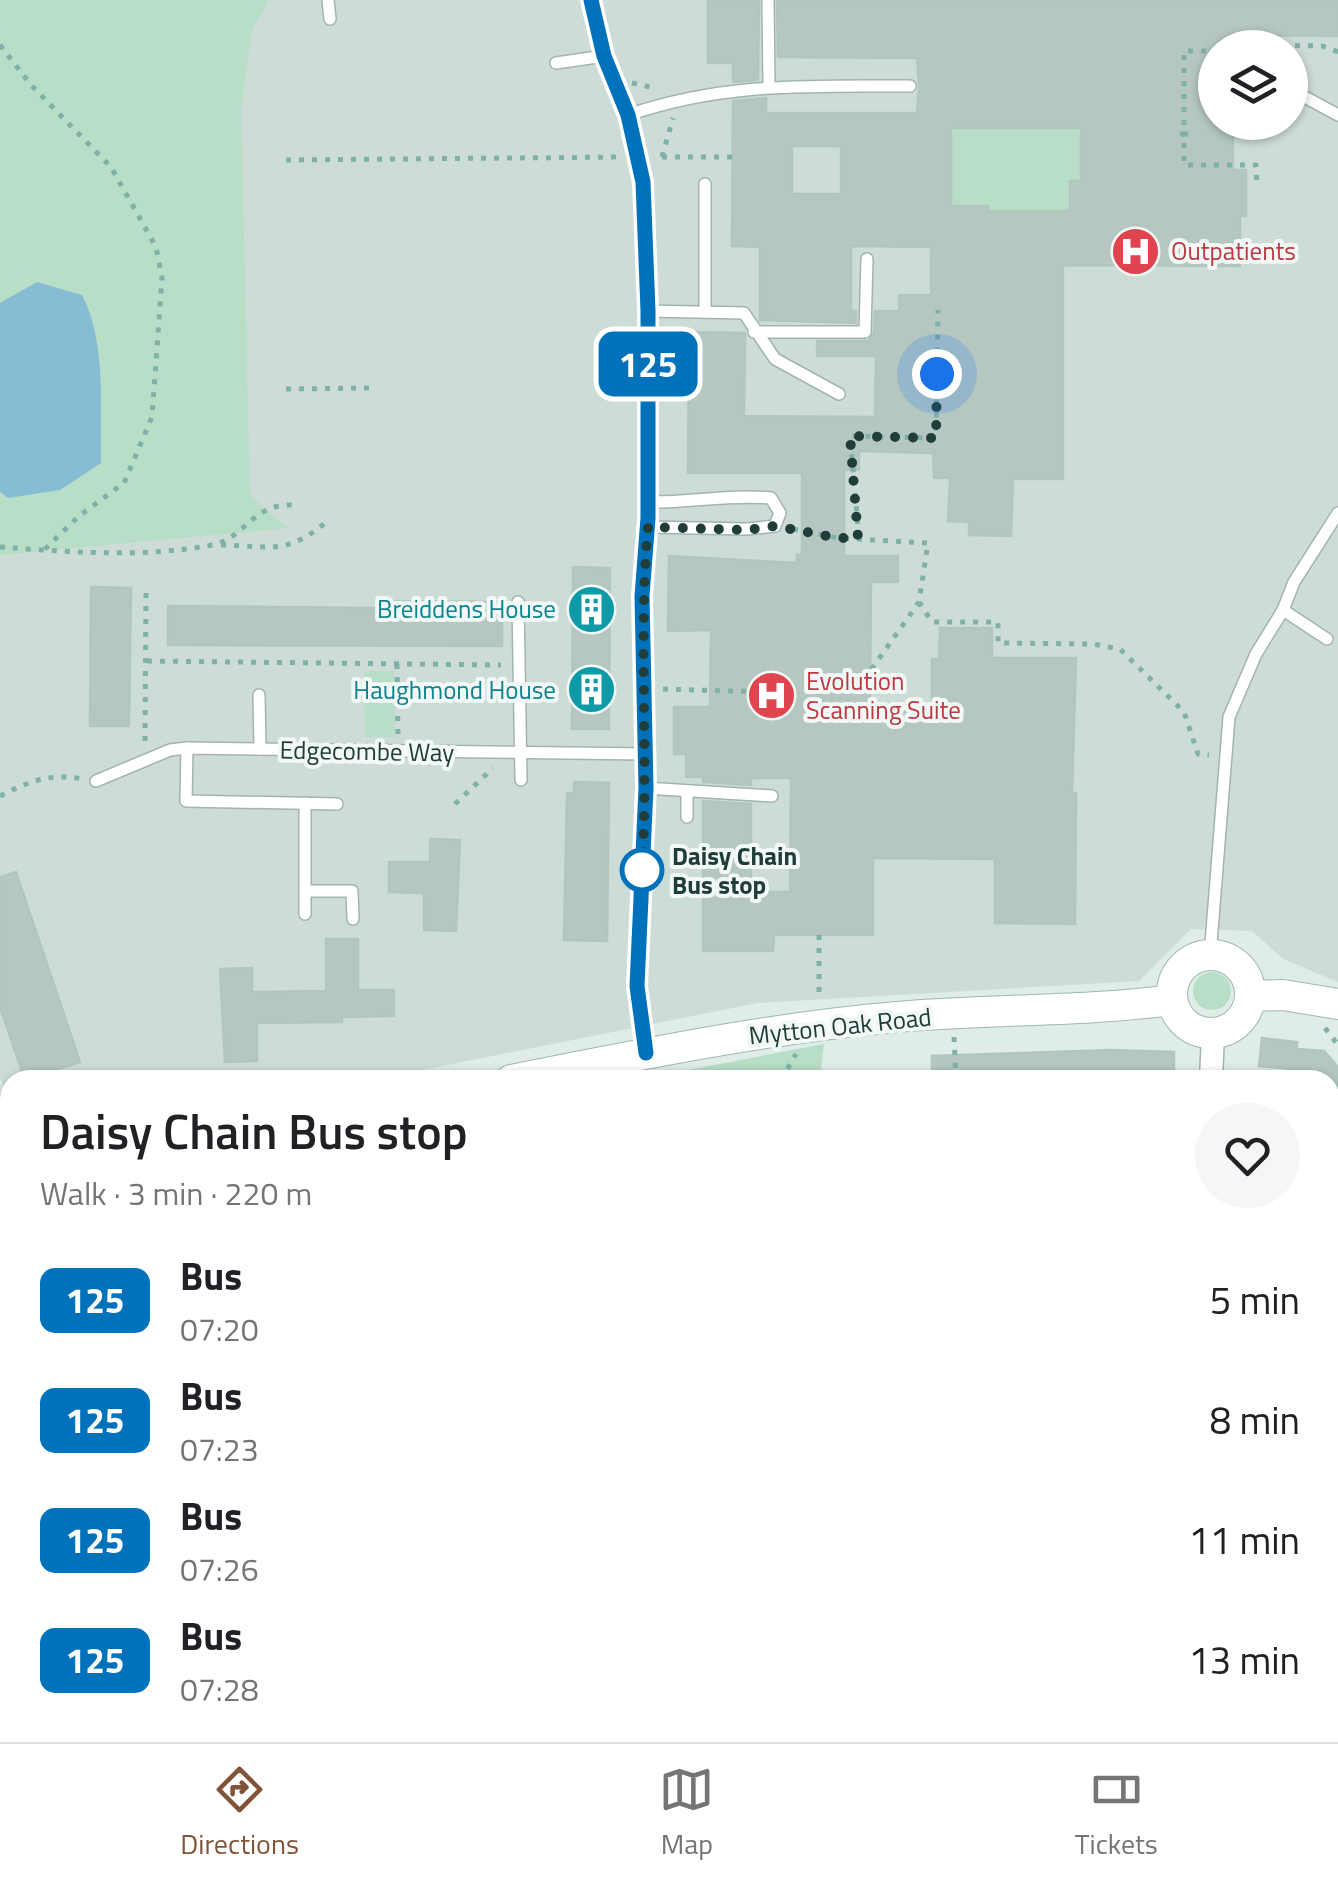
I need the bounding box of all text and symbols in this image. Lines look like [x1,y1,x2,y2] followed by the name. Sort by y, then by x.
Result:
[1198,30,1308,140] map controls
[1198,30,1308,140] button: layers
[1110,225,1162,277] hospital icon: Outpatients
[1171,232,1296,270] place label: Outpatients
[590,332,706,396] line badge: 125
[619,337,677,391] text: 125
[912,349,962,399] your location
[565,583,617,635] building icon: Breiddens House
[377,590,556,628] place label: Breiddens House
[806,662,961,729] place label: Evolution Scanning Suite
[565,664,617,716] building icon: Haughmond House
[745,669,797,721] hospital icon: Evolution Scanning Suite
[353,671,556,709] place label: Haughmond House
[279,730,455,772] street label: Edgecombe Way
[672,837,797,904] place label: Daisy Chain Bus stop
[621,849,663,891] marker: Daisy Chain Bus stop
[747,998,933,1054] street label: Mytton Oak Road
[40,1095,467,1168] text: Daisy Chain Bus stop
[1195,1103,1300,1208] button: heart
[40,1169,312,1217] text: Walk · 3 min · 220 m
[180,1247,242,1305] text: Bus
[1210,1271,1300,1329] text: 5 min
[66,1273,124,1327] text: 125
[180,1305,259,1353] text: 07:20
[180,1367,242,1425] text: Bus
[1210,1391,1300,1449] text: 8 min
[66,1393,124,1447] text: 125
[180,1425,259,1473] text: 07:23
[180,1487,242,1545] text: Bus
[1189,1511,1300,1569] text: 11 min
[66,1513,124,1567] text: 125
[180,1545,259,1593] text: 07:26
[180,1607,242,1665] text: Bus
[1189,1631,1300,1689] text: 13 min
[66,1633,124,1687] text: 125
[180,1665,259,1713] text: 07:28
[180,1762,299,1865] tab: Directions
[659,1762,714,1865] tab: Map
[1075,1762,1158,1865] tab: Tickets

